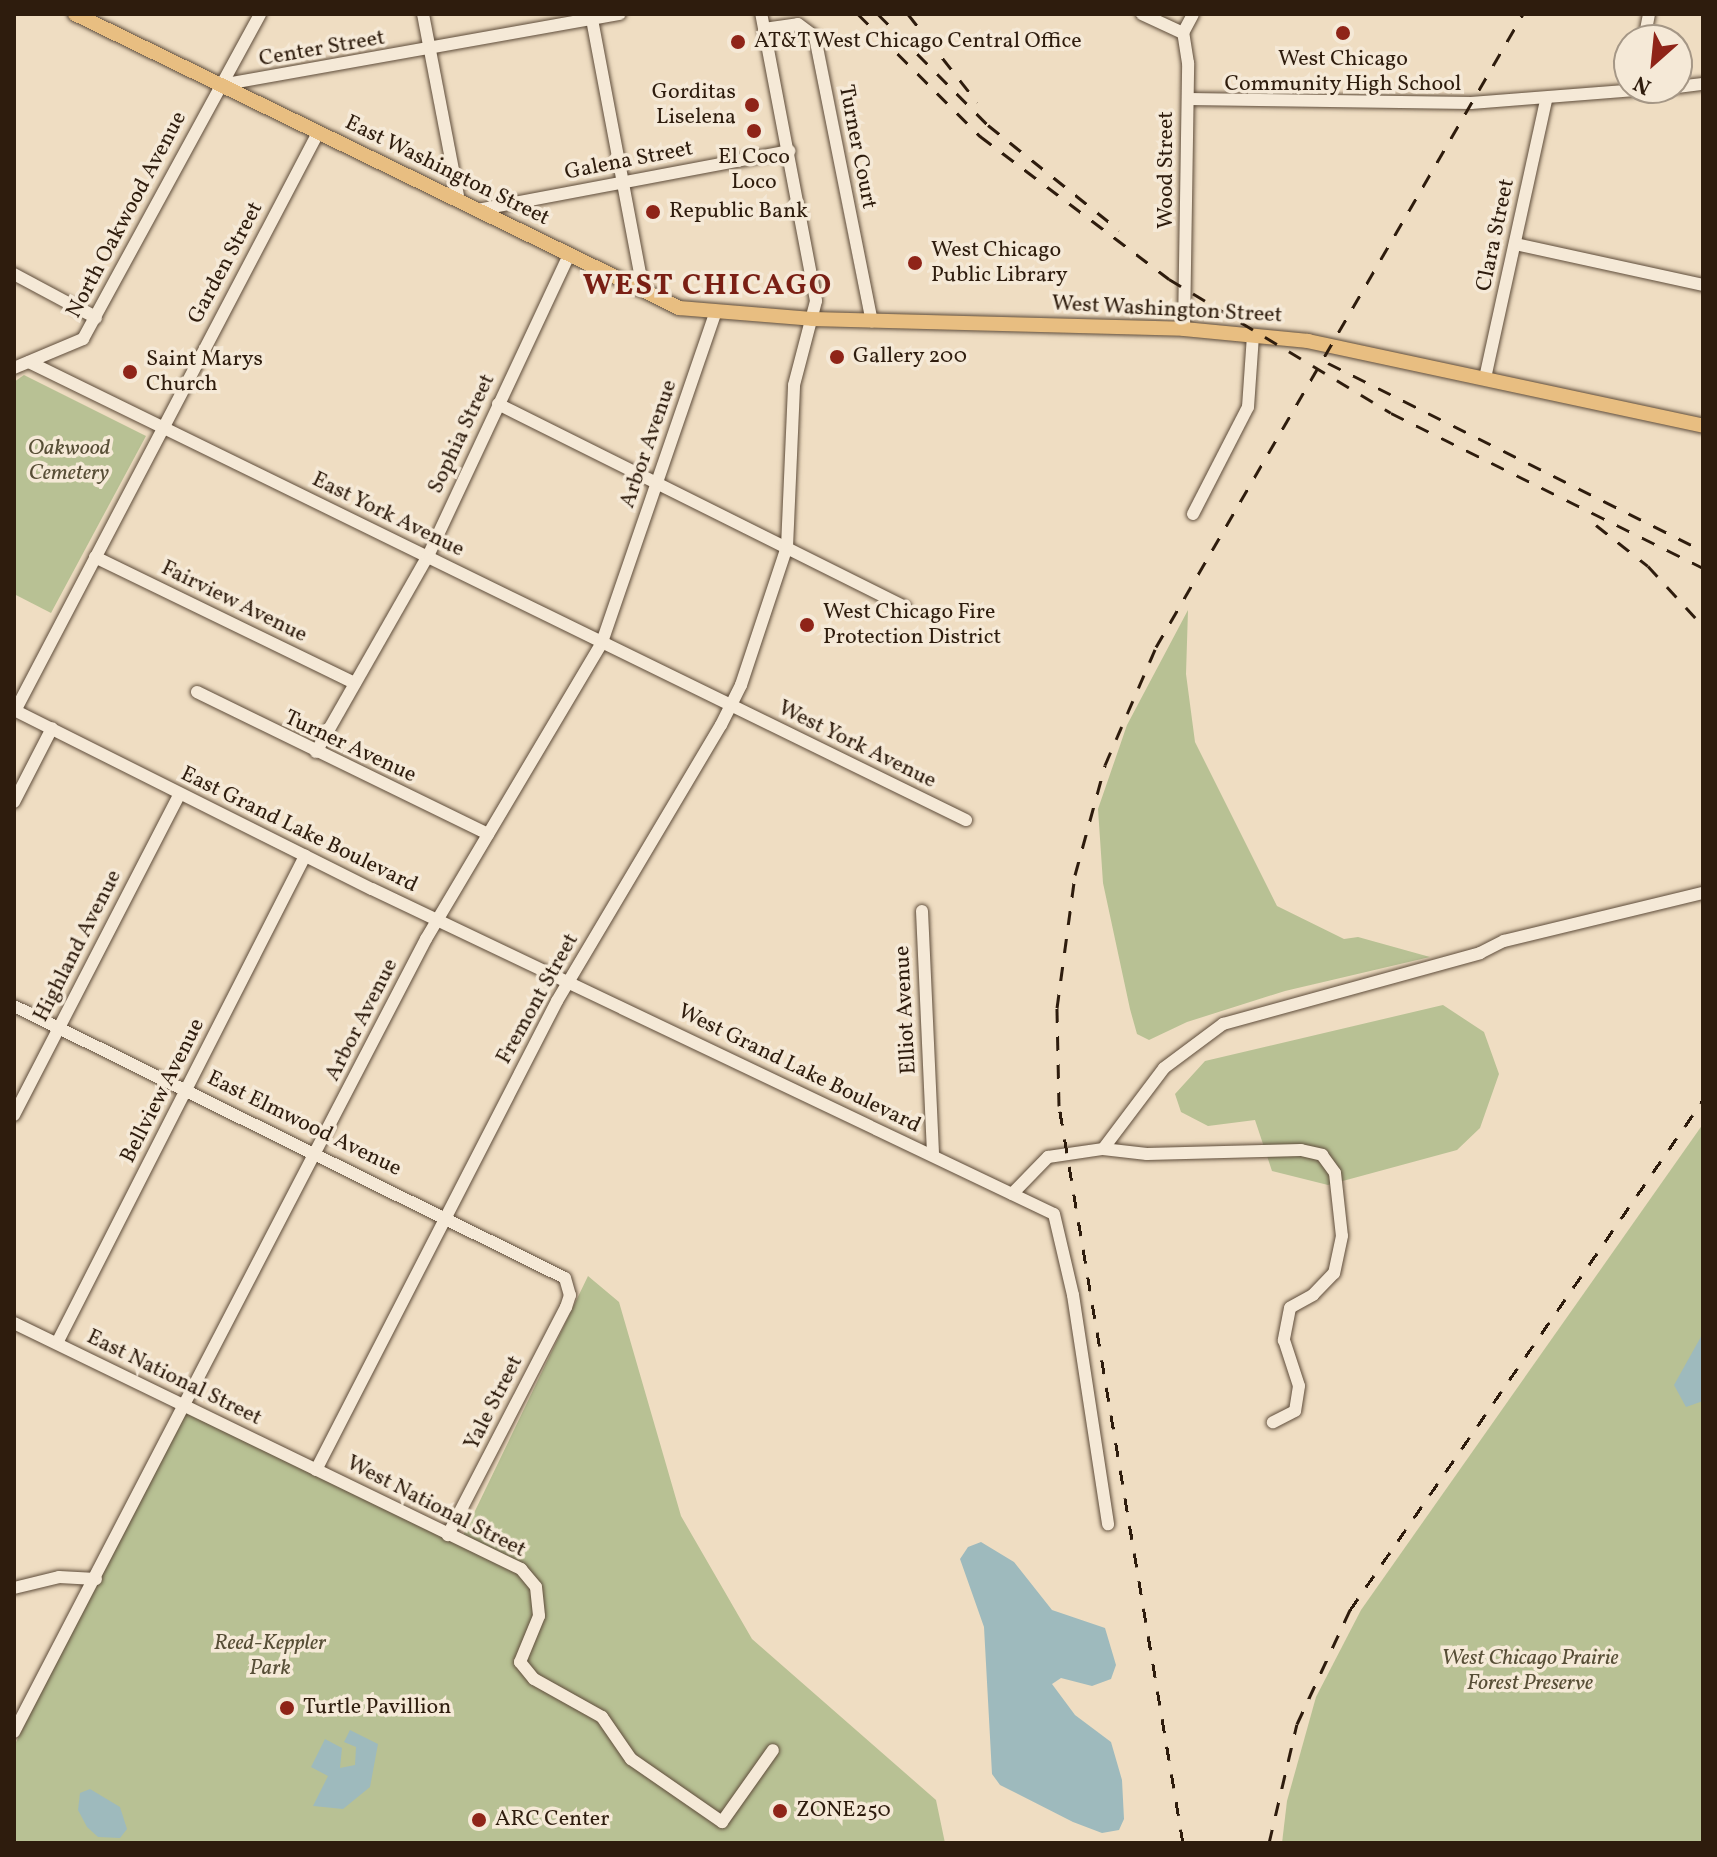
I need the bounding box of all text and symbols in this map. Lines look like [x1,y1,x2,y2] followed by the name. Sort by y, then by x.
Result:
[1334,24,1352,42] marker: West Chicago Community High School
[1613,24,1693,104] north arrow
[257,25,387,73] street label: Center Street
[754,29,1083,55] place label: AT&T West Chicago Central Office
[729,33,747,51] marker: AT&T West Chicago Central Office
[1224,46,1462,98] place label: West Chicago Community High School
[1629,67,1657,101] text: N
[652,79,736,130] place label: Gorditas Liselena
[832,83,882,211] street label: Turner Court
[743,96,761,114] marker: Gorditas Liselena
[61,107,193,323] street label: North Oakwood Avenue
[340,110,554,232] street label: East Washington Street
[1154,111,1180,229] street label: Wood Street
[745,122,763,140] marker: El Coco Loco
[563,136,695,186] street label: Galena Street
[718,144,790,196] place label: El Coco Loco
[1471,176,1521,294] street label: Clara Street
[183,198,269,328] street label: Garden Street
[669,199,808,225] place label: Republic Bank
[644,203,662,221] marker: Republic Bank
[931,237,1068,288] place label: West Chicago Public Library
[906,254,924,272] marker: West Chicago Public Library
[582,268,834,304] district label: WEST CHICAGO
[1051,291,1283,329] street label: West Washington Street
[853,344,968,370] place label: Gallery 200
[146,346,263,398] place label: Saint Marys Church
[828,348,846,366] marker: Gallery 200
[121,363,139,381] marker: Saint Marys Church
[423,370,501,498] street label: Sophia Street
[615,376,683,512] street label: Arbor Avenue
[28,435,110,486] park label: Oakwood Cemetery
[307,467,469,563] street label: East York Avenue
[156,555,312,649] street label: Fairview Avenue
[823,599,1001,650] place label: West Chicago Fire Protection District
[798,616,816,634] marker: West Chicago Fire Protection District
[773,695,941,795] street label: West York Avenue
[280,705,420,789] street label: Turner Avenue
[176,761,422,899] street label: East Grand Lake Boulevard
[28,866,128,1026] street label: Highland Avenue
[491,929,585,1069] street label: Fremont Street
[889,945,923,1075] street label: Elliot Avenue
[320,954,404,1086] street label: Arbor Avenue
[673,999,925,1139] street label: West Grand Lake Boulevard
[115,1014,211,1168] street label: Bellview Avenue
[202,1065,406,1183] street label: East Elmwood Avenue
[82,1324,266,1432] street label: East National Street
[459,1351,529,1455] street label: Yale Street
[342,1450,530,1564] street label: West National Street
[214,1630,326,1682] park label: Reed-Keppler Park
[1442,1645,1618,1696] park label: West Chicago Prairie Forest Preserve
[303,1695,451,1721] place label: Turtle Pavillion
[278,1699,296,1717] marker: Turtle Pavillion
[796,1798,891,1824] place label: ZONE250
[771,1802,789,1820] marker: ZONE250
[495,1807,609,1833] place label: ARC Center
[470,1811,488,1829] marker: ARC Center

